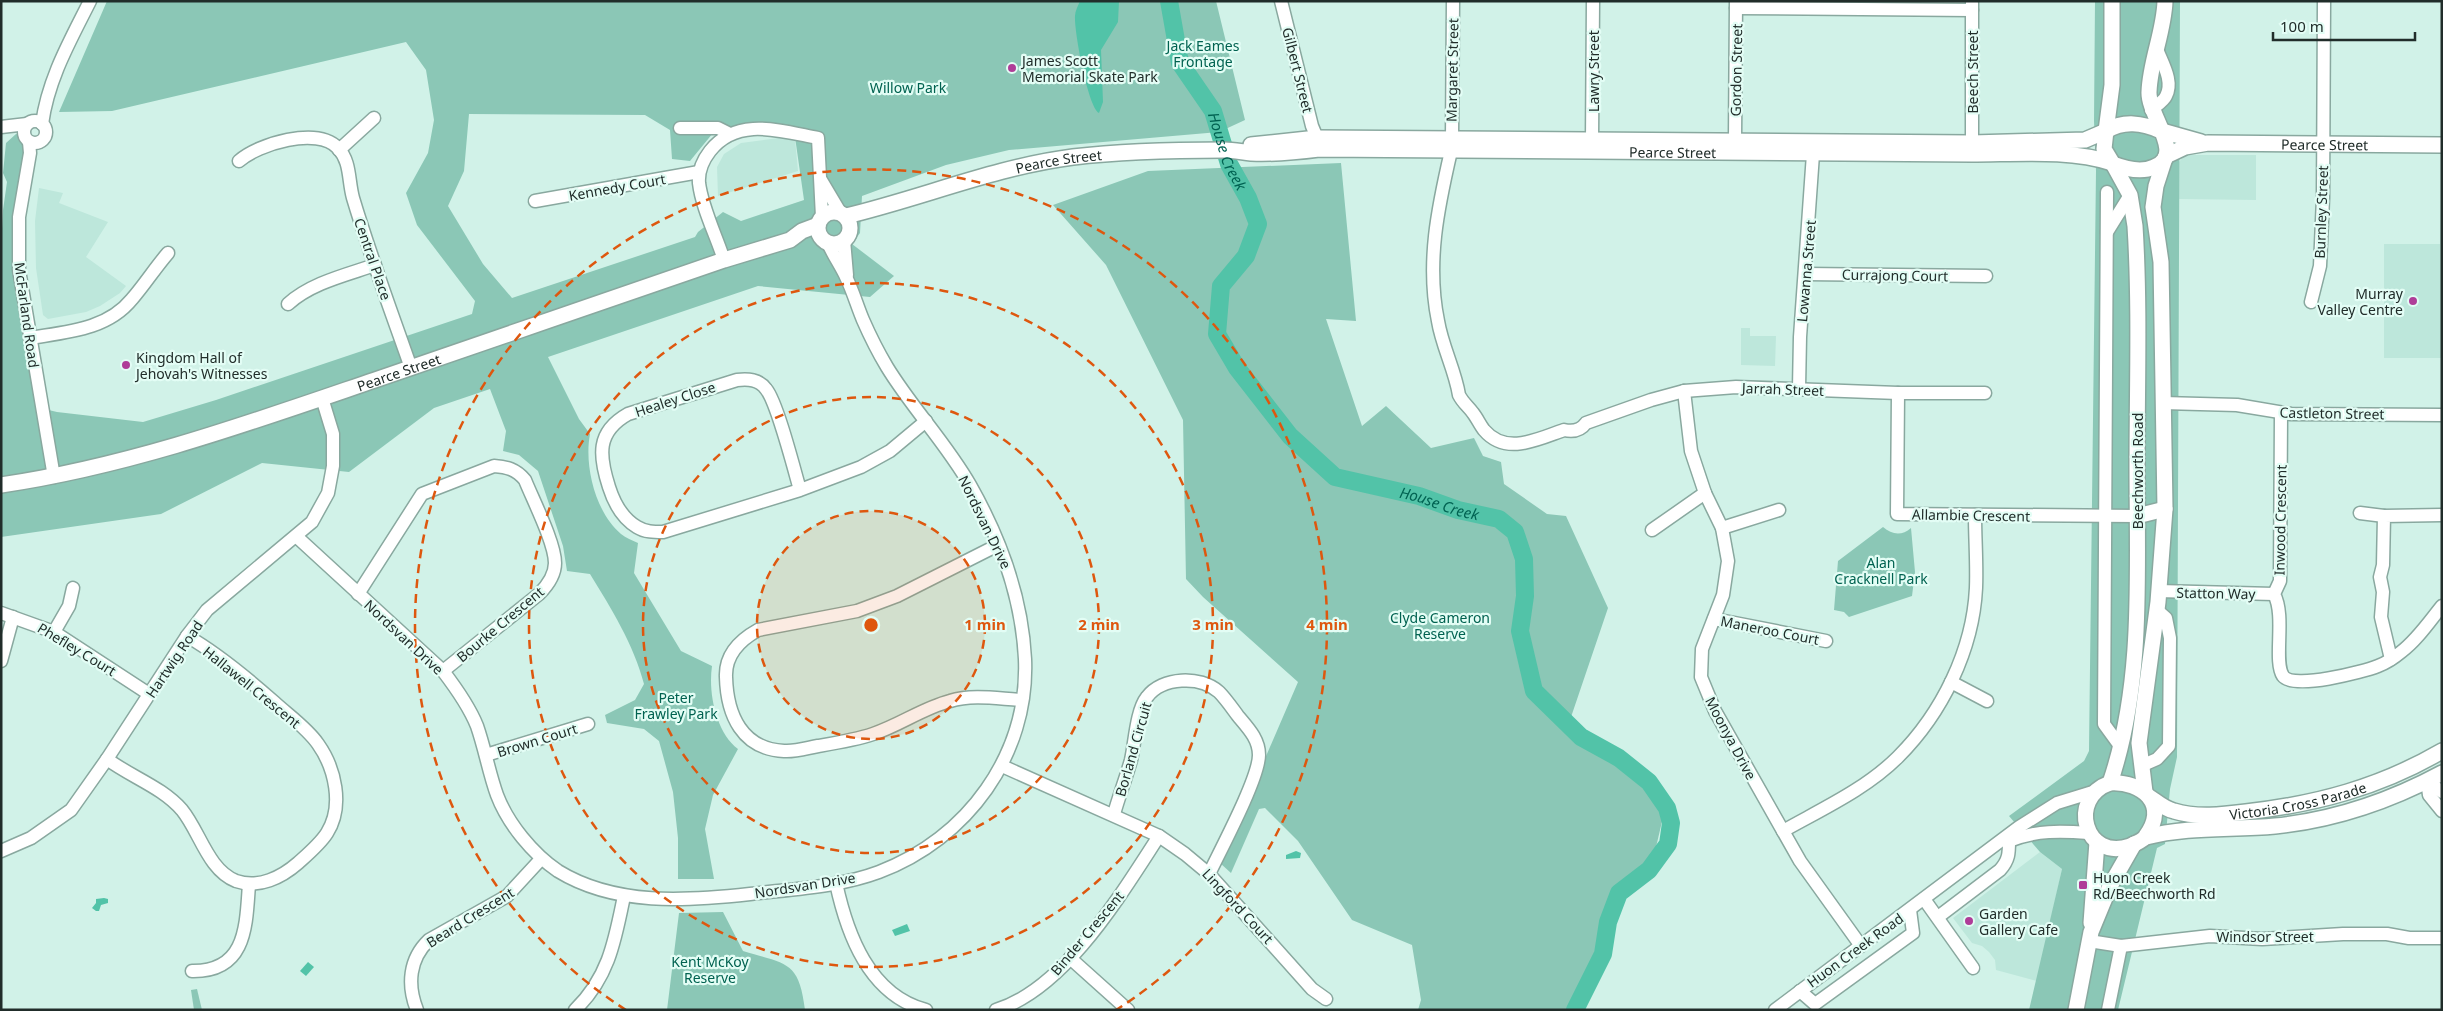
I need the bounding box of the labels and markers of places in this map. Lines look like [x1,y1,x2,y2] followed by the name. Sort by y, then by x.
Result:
[1020,51,1158,86] place label: James Scott Memorial Skate Park
[1006,62,1018,74] marker: James Scott Memorial Skate Park
[2318,284,2404,319] place label: Murray Valley Centre
[2407,295,2419,307] marker: Murray Valley Centre
[134,348,268,383] place label: Kingdom Hall of Jehovah's Witnesses
[120,359,132,371] marker: Kingdom Hall of Jehovah's Witnesses
[862,616,880,634] centre of rings
[2093,868,2216,903] place label: Huon Creek Rd/Beechworth Rd
[2077,879,2089,891] marker: Huon Creek Rd/Beechworth Rd
[1979,904,2058,939] place label: Garden Gallery Cafe
[1963,915,1975,927] marker: Garden Gallery Cafe

